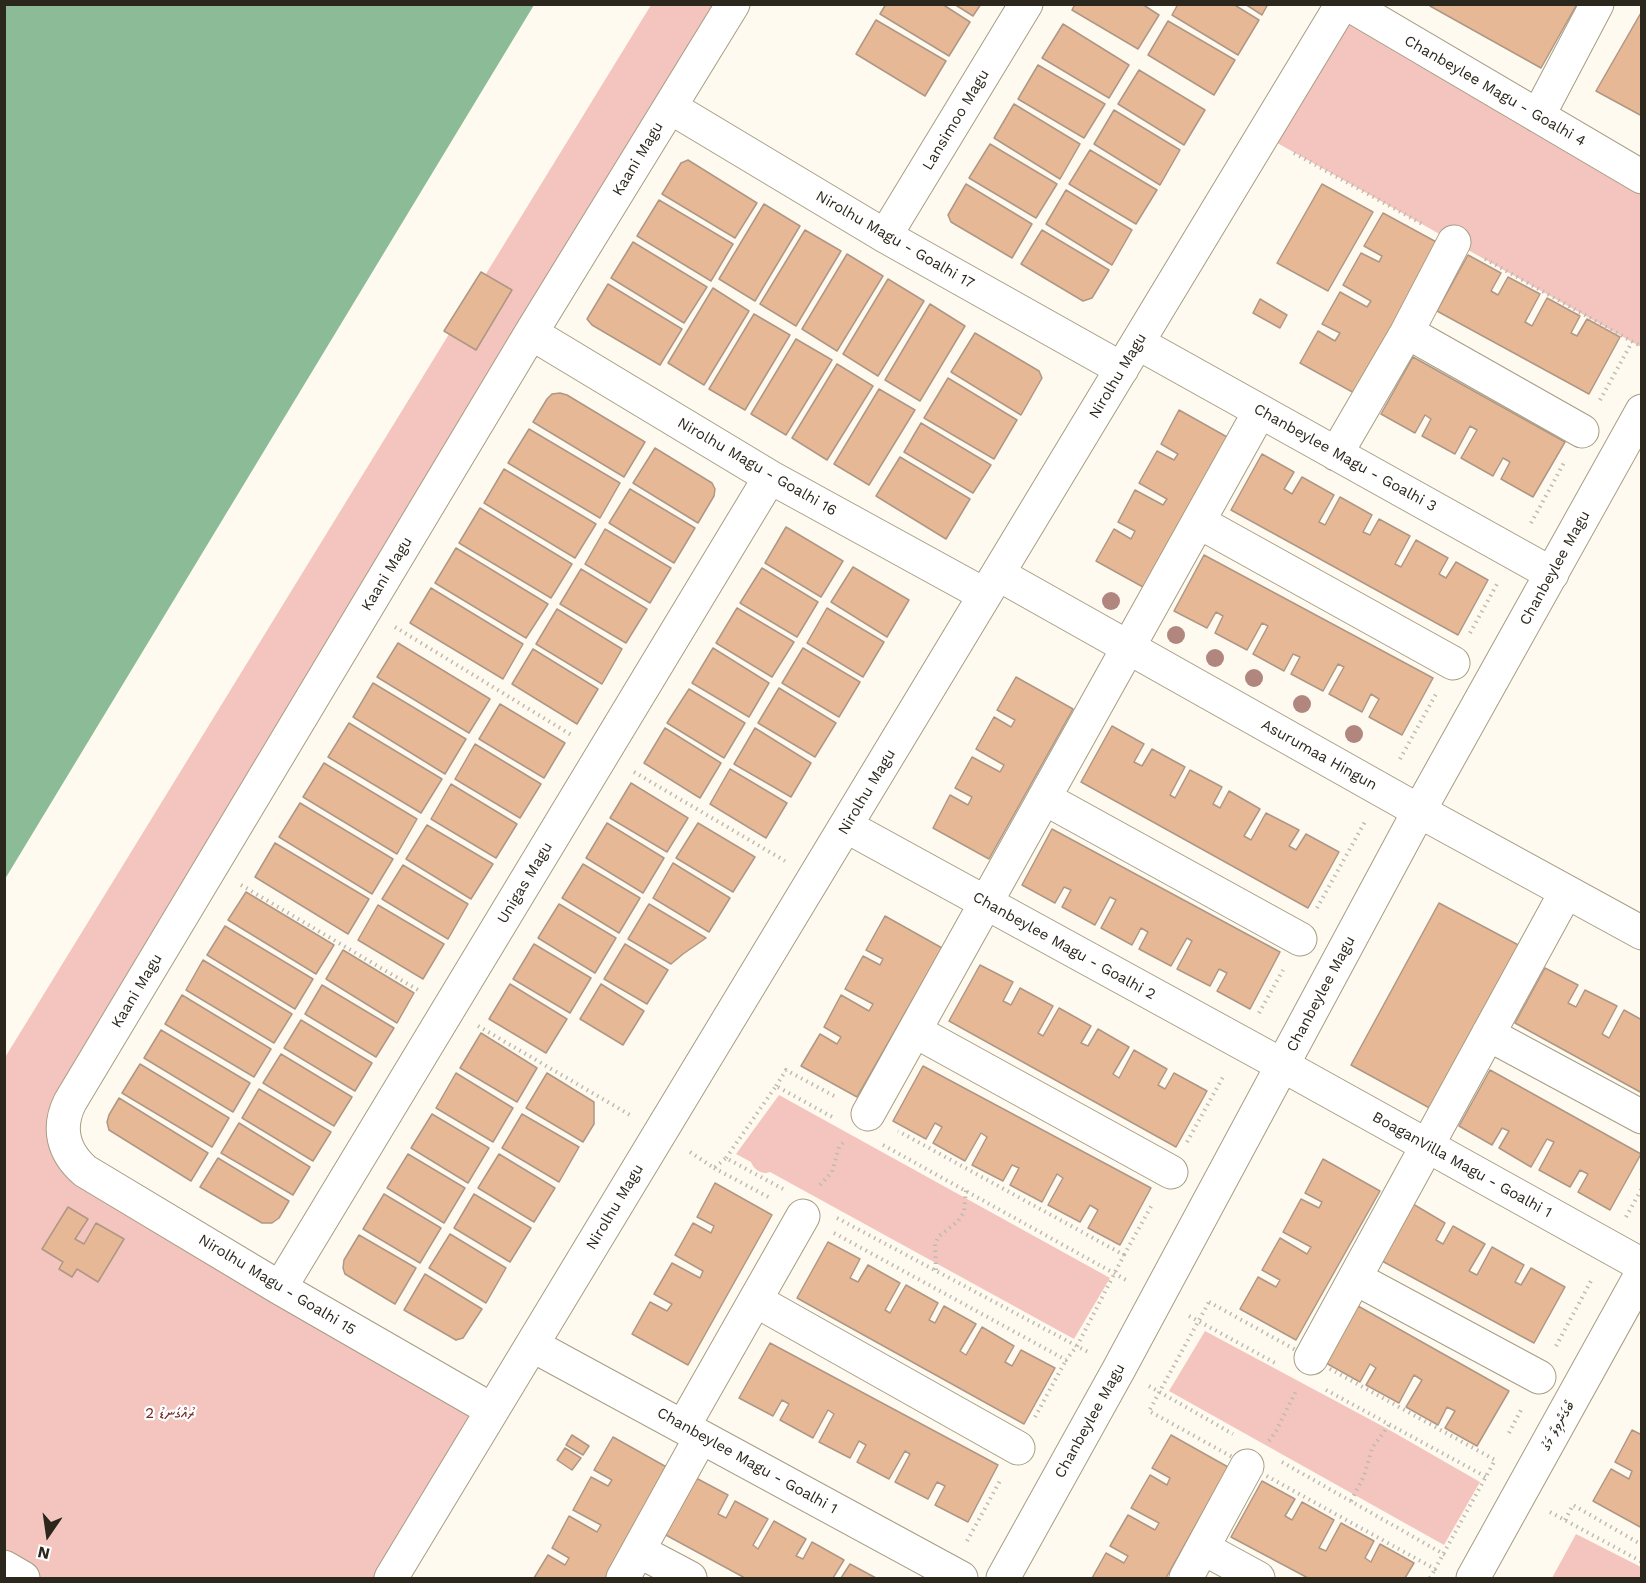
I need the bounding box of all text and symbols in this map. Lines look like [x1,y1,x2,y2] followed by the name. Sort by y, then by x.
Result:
[1401,32,1589,150] street label: Chanbeylee Magu - Goalhi 4
[919,66,993,174] street label: Lansimoo Magu
[609,119,667,199] street label: Kaani Magu
[813,187,977,293] street label: Nirolhu Magu - Goalhi 17
[1085,330,1151,422] street label: Nirolhu Magu
[1250,400,1440,516] street label: Chanbeylee Magu - Goalhi 3
[674,414,840,520] street label: Nirolhu Magu - Goalhi 16
[1516,508,1594,628] street label: Chanbeylee Magu
[358,534,416,614] street label: Kaani Magu
[1258,716,1380,794] street label: Asurumaa Hingun
[834,746,900,838] street label: Nirolhu Magu
[494,839,556,927] street label: Unigas Magu
[969,888,1159,1004] street label: Chanbeylee Magu - Goalhi 2
[1283,933,1359,1055] street label: Chanbeylee Magu
[108,951,166,1031] street label: Kaani Magu
[1369,1108,1555,1222] street label: BoaganVilla Magu - Goalhi 1
[582,1161,648,1253] street label: Nirolhu Magu
[195,1231,359,1339] street label: Nirolhu Magu - Goalhi 15
[1051,1361,1129,1481] street label: Chanbeylee Magu
[1537,1398,1579,1454] street label: ބޯގަންވިލާ މަގު
[654,1404,840,1518] street label: Chanbeylee Magu - Goalhi 1
[145,1405,195,1423] park label: ރުއްގަނޑު 2
[18,1505,78,1565] north arrow
[36,1542,52,1564] text: N

